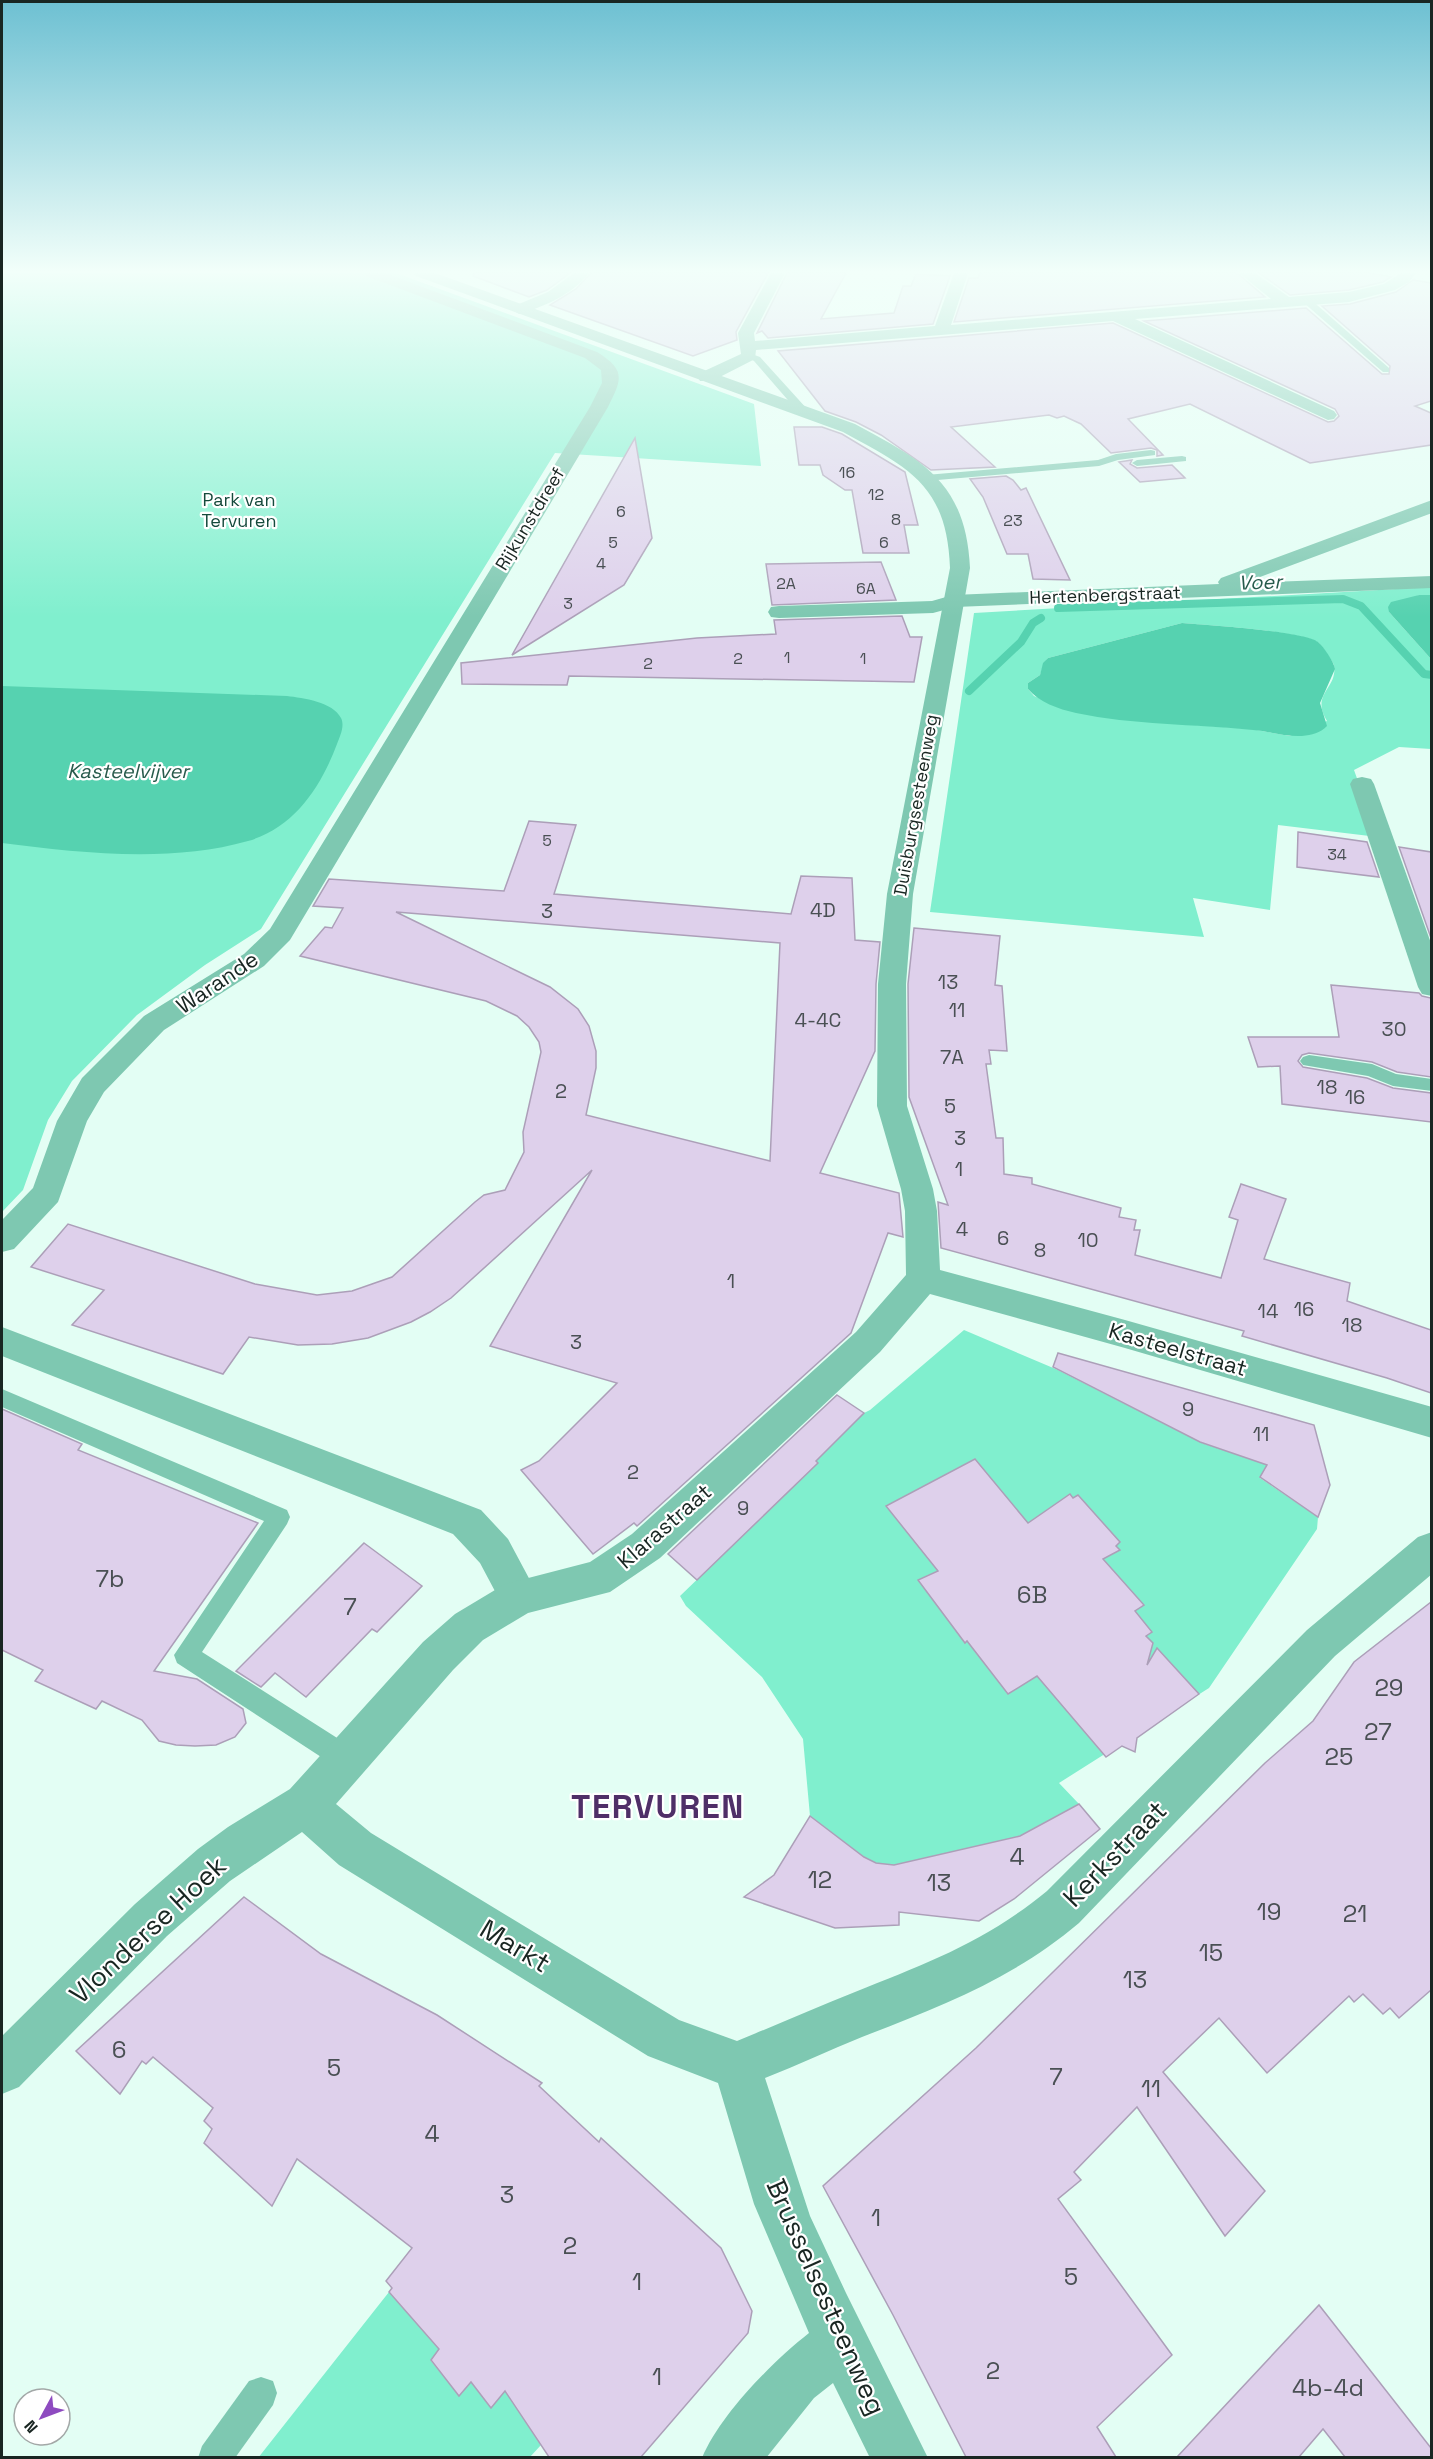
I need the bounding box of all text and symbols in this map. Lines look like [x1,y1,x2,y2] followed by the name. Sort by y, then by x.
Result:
[839,462,855,483] house number: 16
[490,463,569,574] street label: Rijkunstdreef
[868,484,884,505] house number: 12
[201,488,277,532] park label: Park van Tervuren
[616,501,626,522] house number: 6
[891,509,901,530] house number: 8
[1003,510,1023,531] house number: 23
[608,532,618,553] house number: 5
[879,532,889,553] house number: 6
[596,553,606,574] house number: 4
[1238,568,1285,596] water label: Voer
[776,573,796,594] house number: 2A
[856,578,876,599] house number: 6A
[1029,580,1181,609] street label: Hertenbergstraat
[563,593,573,614] house number: 3
[784,647,790,668] house number: 1
[733,648,743,669] house number: 2
[860,648,866,669] house number: 1
[643,653,653,674] house number: 2
[888,713,943,897] street label: Duisburgsesteenweg
[67,758,191,784] water label: Kasteelvijver
[542,830,552,851] house number: 5
[1327,844,1347,865] house number: 34
[810,897,836,923] house number: 4D
[541,898,553,924] house number: 3
[171,944,263,1020] street label: Warande
[938,969,958,995] house number: 13
[949,997,965,1023] house number: 11
[795,1007,841,1033] house number: 4-4C
[1382,1016,1406,1042] house number: 30
[940,1044,964,1070] house number: 7A
[1317,1074,1337,1100] house number: 18
[555,1078,567,1104] house number: 2
[1345,1084,1365,1110] house number: 16
[944,1093,956,1119] house number: 5
[954,1125,966,1151] house number: 3
[955,1156,963,1182] house number: 1
[956,1216,968,1242] house number: 4
[997,1225,1009,1251] house number: 6
[1077,1227,1099,1253] house number: 10
[1034,1237,1046,1263] house number: 8
[727,1268,735,1294] house number: 1
[1294,1296,1314,1322] house number: 16
[1258,1298,1278,1324] house number: 14
[1342,1312,1362,1338] house number: 18
[1106,1316,1250,1382] street label: Kasteelstraat
[570,1329,582,1355] house number: 3
[1182,1396,1194,1422] house number: 9
[1253,1421,1269,1447] house number: 11
[627,1459,639,1485] house number: 2
[611,1477,717,1575] street label: Klarastraat
[737,1495,749,1521] house number: 9
[96,1563,125,1594] house number: 7b
[1017,1579,1047,1610] house number: 6B
[343,1591,357,1622] house number: 7
[1374,1672,1404,1703] house number: 29
[1364,1716,1392,1747] house number: 27
[1325,1741,1353,1772] house number: 25
[571,1786,745,1828] district label: TERVUREN
[1055,1793,1174,1914] street label: Kerkstraat
[1010,1841,1025,1872] house number: 4
[62,1848,233,2011] street label: Vlonderse Hoek
[808,1864,832,1895] house number: 12
[927,1867,951,1898] house number: 13
[1257,1896,1281,1927] house number: 19
[1343,1898,1367,1929] house number: 21
[474,1911,557,1980] street label: Markt
[1199,1937,1223,1968] house number: 15
[1123,1964,1147,1995] house number: 13
[112,2034,126,2065] house number: 6
[327,2052,341,2083] house number: 5
[1049,2061,1063,2092] house number: 7
[1141,2073,1161,2104] house number: 11
[425,2118,440,2149] house number: 4
[759,2173,894,2420] street label: Brusselsesteenweg
[500,2179,514,2210] house number: 3
[871,2202,881,2233] house number: 1
[563,2230,577,2261] house number: 2
[1064,2261,1078,2292] house number: 5
[632,2266,642,2297] house number: 1
[986,2355,1000,2386] house number: 2
[652,2361,662,2392] house number: 1
[1292,2372,1364,2403] house number: 4b-4d
[12,2387,72,2447] north arrow
[20,2416,43,2437] text: N

